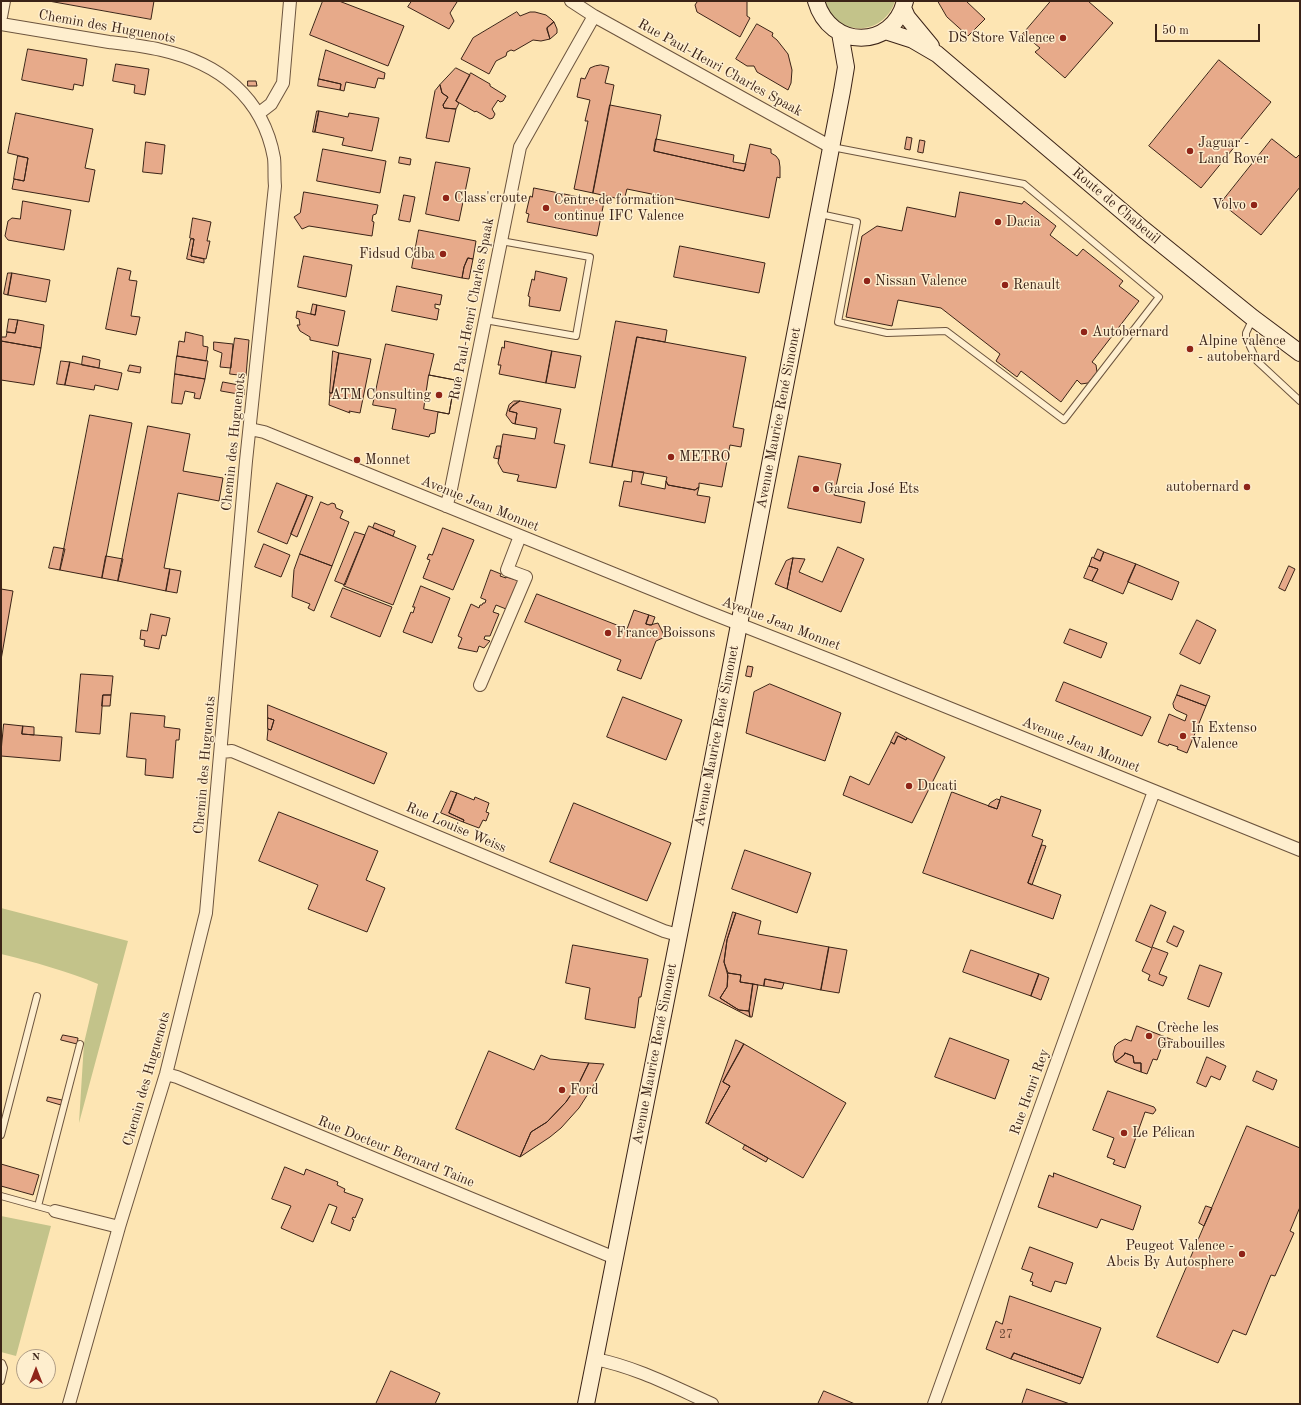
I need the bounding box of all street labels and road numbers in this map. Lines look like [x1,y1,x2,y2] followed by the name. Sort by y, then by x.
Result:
[37,7,177,47] street label: Chemin des Huguenots
[635,16,805,120] street label: Rue Paul-Henri Charles Spaak
[1068,164,1164,248] street label: Route de Chabeuil
[446,216,498,402] street label: Rue Paul-Henri Charles Spaak
[753,326,805,510] street label: Avenue Maurice René Simonet
[218,372,250,512] street label: Chemin des Huguenots
[418,473,542,535] street label: Avenue Jean Monnet
[719,594,843,654] street label: Avenue Jean Monnet
[691,644,743,828] street label: Avenue Maurice René Simonet
[191,695,219,835] street label: Chemin des Huguenots
[1019,714,1143,776] street label: Avenue Jean Monnet
[403,799,509,857] street label: Rue Louise Weiss
[629,962,681,1146] street label: Avenue Maurice René Simonet
[120,1010,174,1148] street label: Chemin des Huguenots
[1007,1047,1053,1137] street label: Rue Henri Rey
[315,1113,477,1191] street label: Rue Docteur Bernard Taine

